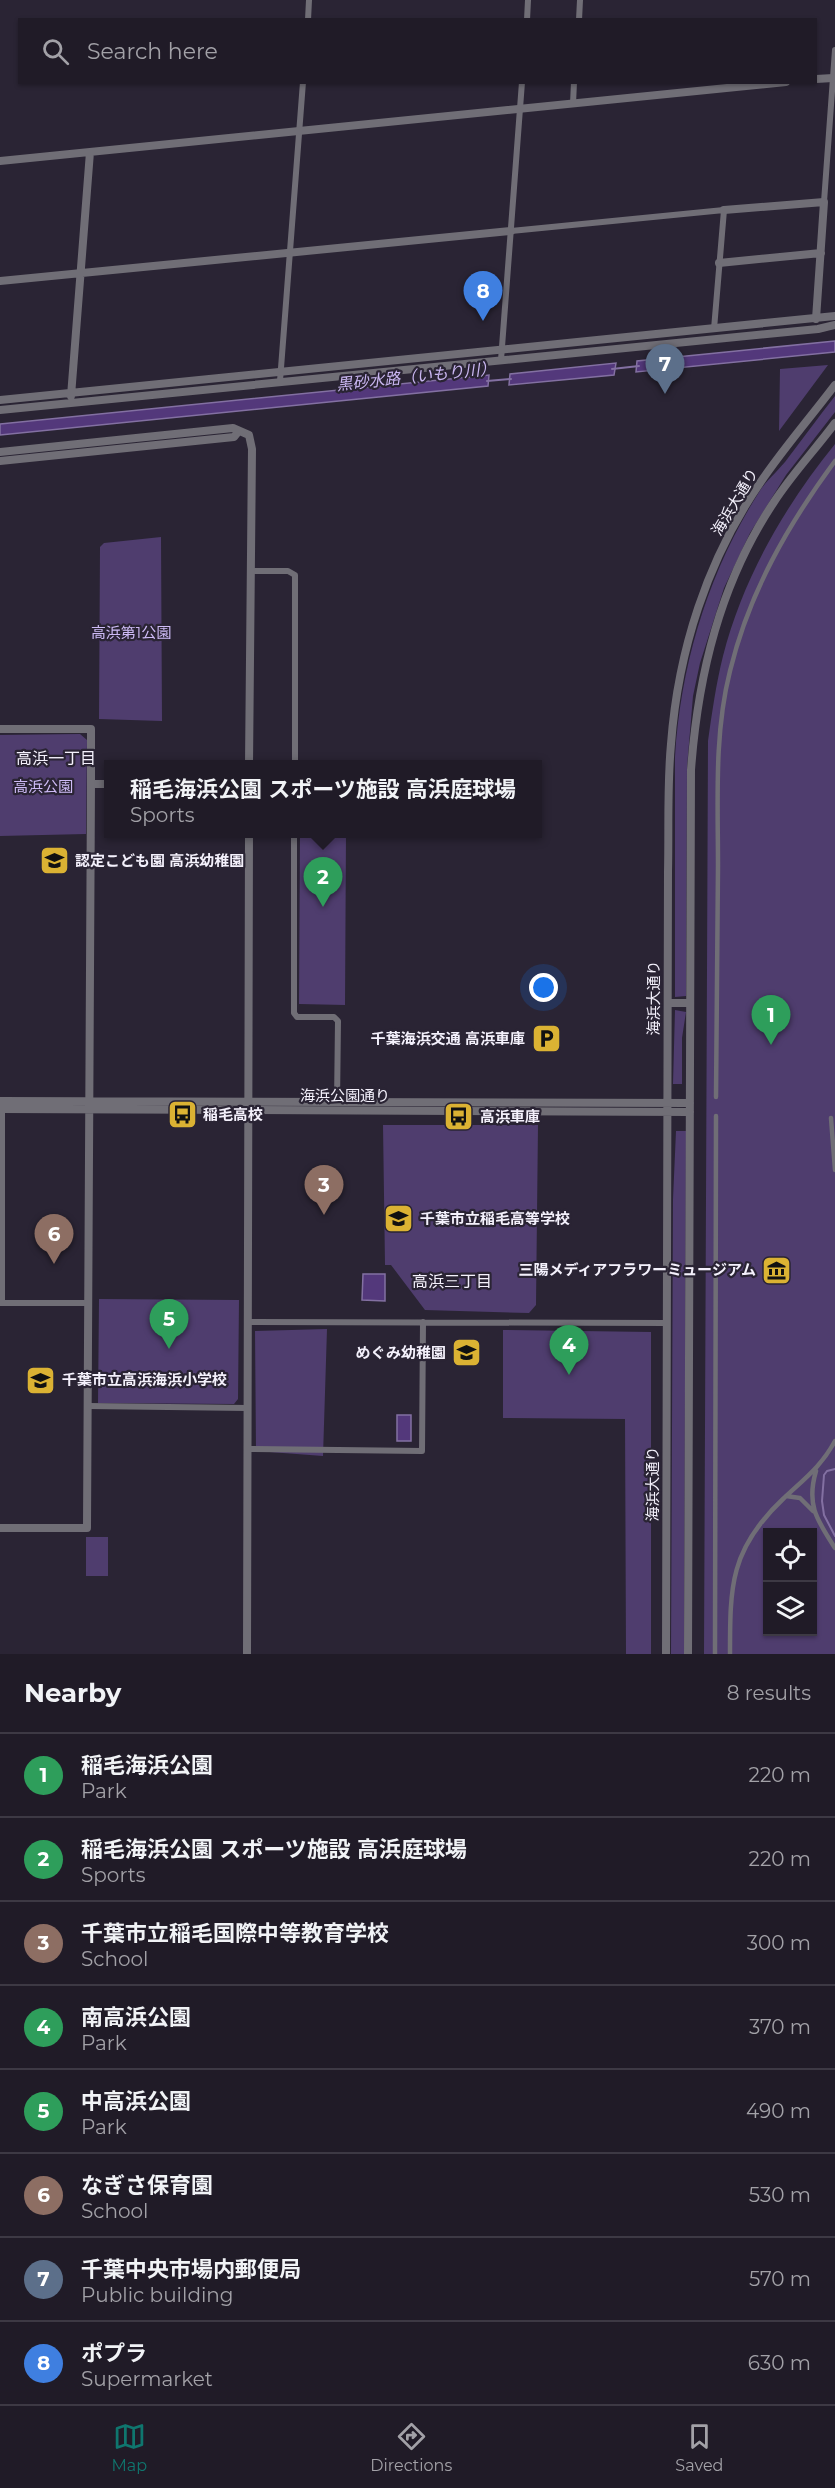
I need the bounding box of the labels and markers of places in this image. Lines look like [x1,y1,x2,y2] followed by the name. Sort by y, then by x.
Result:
[464,272,502,321] pin: 8
[646,344,684,394] pin: 7
[38,845,70,877] school or university icon: 認定こども園 高浜幼稚園
[75,851,244,870] place label: 認定こども園 高浜幼稚園
[304,858,342,907] pin: 2
[752,996,790,1045] pin: 1
[530,1023,562,1055] parking icon: 千葉海浜交通 高浜車庫
[371,1029,525,1048] place label: 千葉海浜交通 高浜車庫
[166,1099,198,1131] bus stop icon: 稲毛高校
[443,1101,475,1133] bus stop icon: 高浜車庫
[203,1105,263,1124] place label: 稲毛高校
[480,1107,540,1126] place label: 高浜車庫
[304,1166,344,1215] pin: 3
[383,1203,415,1235] school or university icon: 千葉市立稲毛高等学校
[420,1209,570,1228] place label: 千葉市立稲毛高等学校
[34,1214,74,1264] pin: 6
[761,1254,793,1286] museum icon: 三陽メディアフラワーミュージアム
[518,1260,756,1279] place label: 三陽メディアフラワーミュージアム
[150,1300,188,1349] pin: 5
[550,1326,588,1375] pin: 4
[451,1337,483,1369] school or university icon: めぐみ幼稚園
[356,1343,446,1362] place label: めぐみ幼稚園
[25,1364,57,1396] school or university icon: 千葉市立高浜海浜小学校
[62,1370,227,1389] place label: 千葉市立高浜海浜小学校

